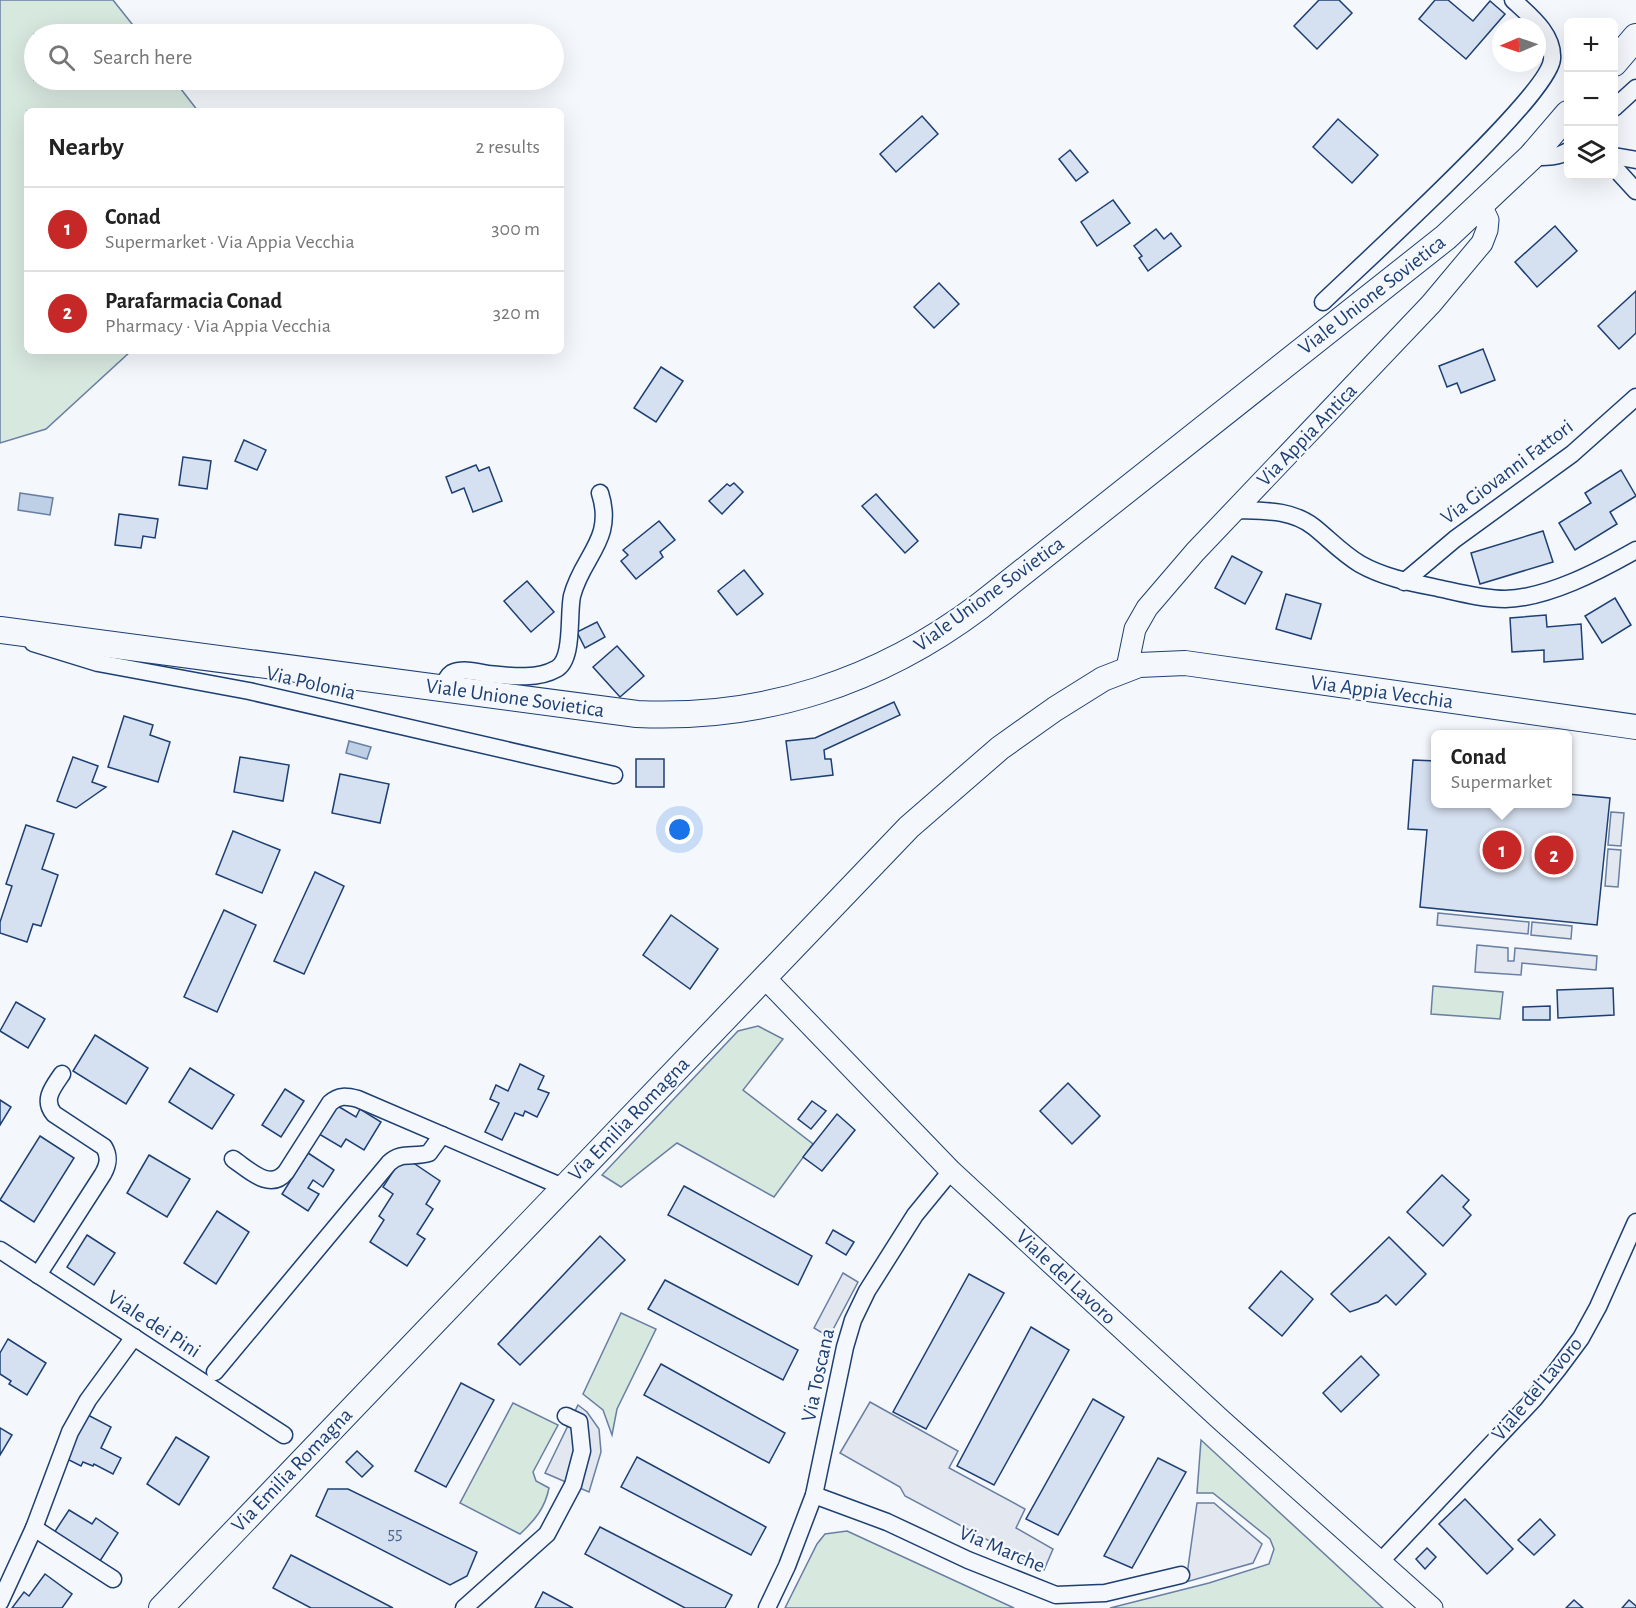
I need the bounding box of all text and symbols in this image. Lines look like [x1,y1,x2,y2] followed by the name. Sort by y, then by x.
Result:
[1492,18,1546,72] north arrow
[1564,18,1618,180] map controls
[1564,18,1618,72] button: +
[24,24,564,90] search box
[45,41,78,74] icon: search
[93,46,192,68] text: Search here
[1564,72,1618,126] button: −
[1564,126,1618,180] button: layers
[48,134,124,160] text: Nearby
[476,137,540,157] text: 2 results
[105,206,161,228] text: Conad
[64,219,71,239] text: 1
[491,219,540,239] text: 300 m
[1295,231,1450,359] street label: Viale Unione Sovietica
[105,232,355,252] text: Supermarket · Via Appia Vecchia
[105,290,282,312] text: Parafarmacia Conad
[63,303,72,323] text: 2
[493,303,540,323] text: 320 m
[105,316,331,336] text: Pharmacy · Via Appia Vecchia
[1253,379,1361,490] street label: Via Appia Antica
[1437,416,1577,528] street label: Via Giovanni Fattori
[910,532,1068,655] street label: Viale Unione Sovietica
[264,662,358,704] street label: Via Polonia
[1309,672,1455,712] street label: Via Appia Vecchia
[424,675,606,721] street label: Viale Unione Sovietica
[1431,730,1572,808] popup
[1451,746,1506,768] text: Conad
[1451,772,1552,792] text: Supermarket
[665,815,694,844] your location
[1482,828,1522,872] pin: 1
[1534,832,1574,878] pin: 2
[565,1053,694,1185] street label: Via Emilia Romagna
[1012,1226,1120,1328] street label: Viale del Lavoro
[104,1286,204,1362] street label: Viale dei Pini
[798,1326,838,1424] street label: Via Toscana
[1488,1333,1586,1445] street label: Viale del Lavoro
[228,1404,357,1536] street label: Via Emilia Romagna
[956,1521,1048,1577] street label: Via Marche
[387,1525,403,1543] house number: 55

